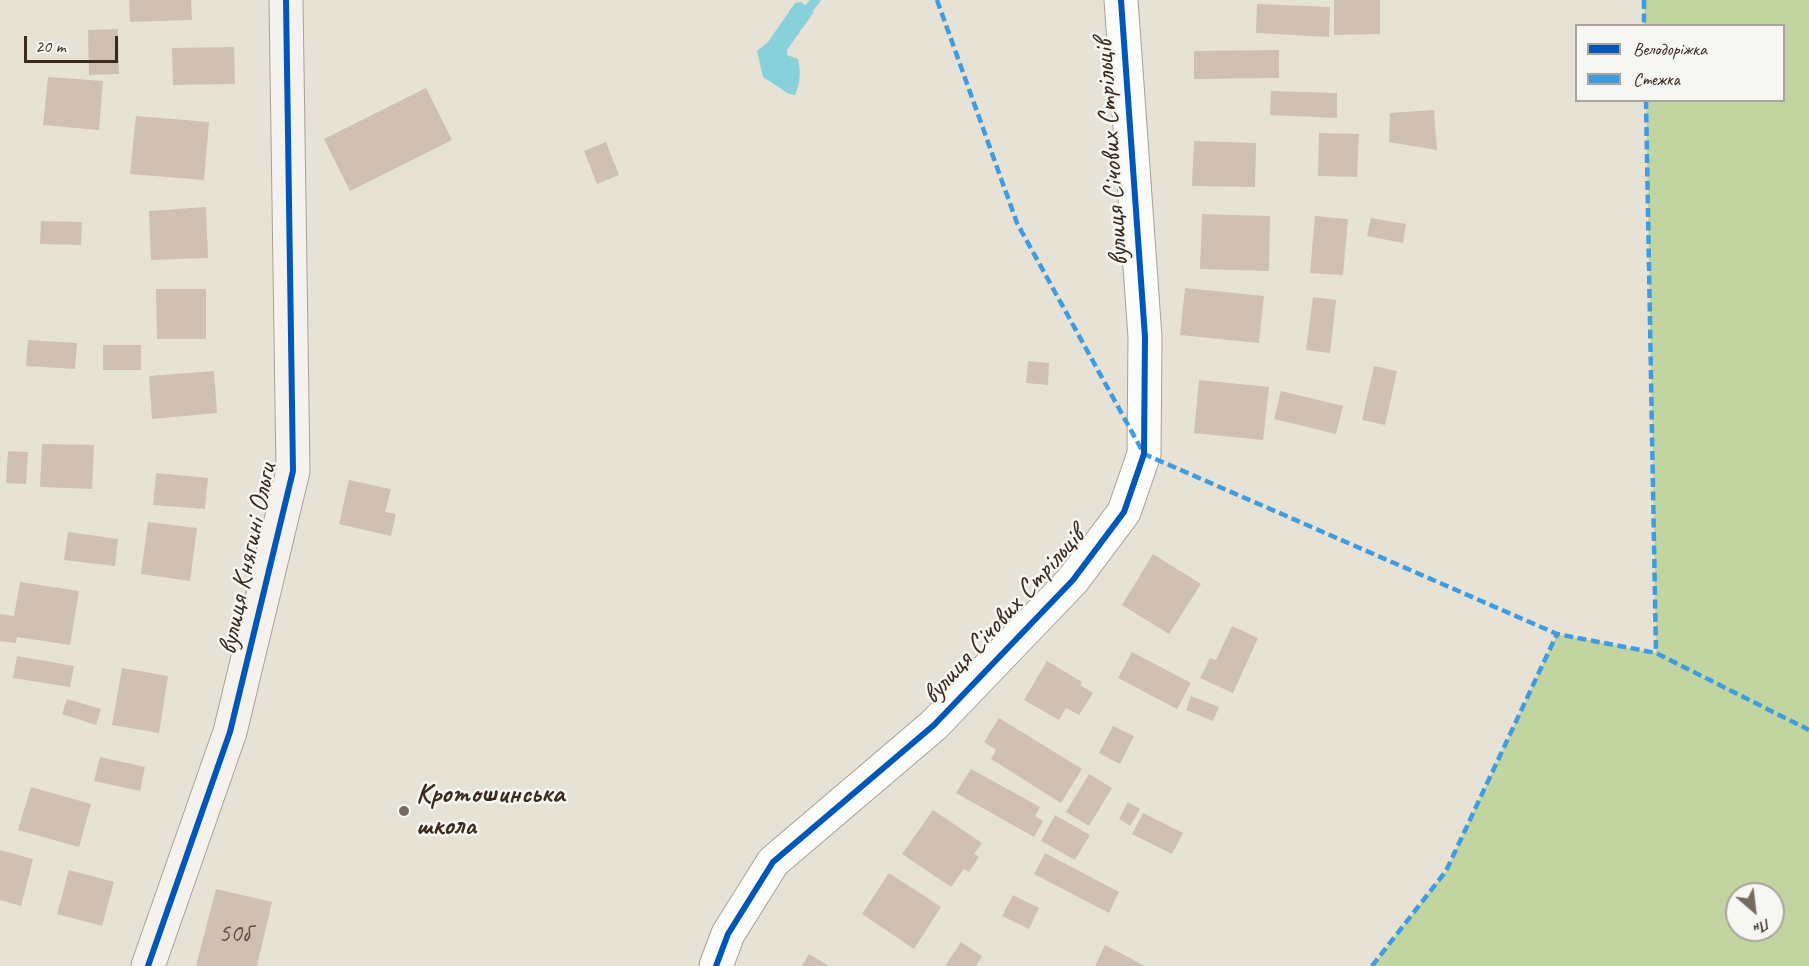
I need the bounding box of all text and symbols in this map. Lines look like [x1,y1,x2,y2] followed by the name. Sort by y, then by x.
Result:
[27,24,122,62] scale bar
[1575,24,1785,102] legend
[35,35,66,57] text: 20 m
[1633,38,1707,60] text: Велодоріжка
[1087,39,1137,267] street label: вулиця Січових Стрільців
[1633,68,1680,90] text: Стежка
[211,460,285,658] street label: вулиця Княгині Ольги
[916,521,1092,711] street label: вулиця Січових Стрільців
[416,778,564,844] place label: Кротошинська школа
[397,804,411,818] marker: Кротошинська школа
[1725,882,1785,942] north arrow
[1750,913,1775,939] text: Пн
[218,918,250,950] house number: 50б

